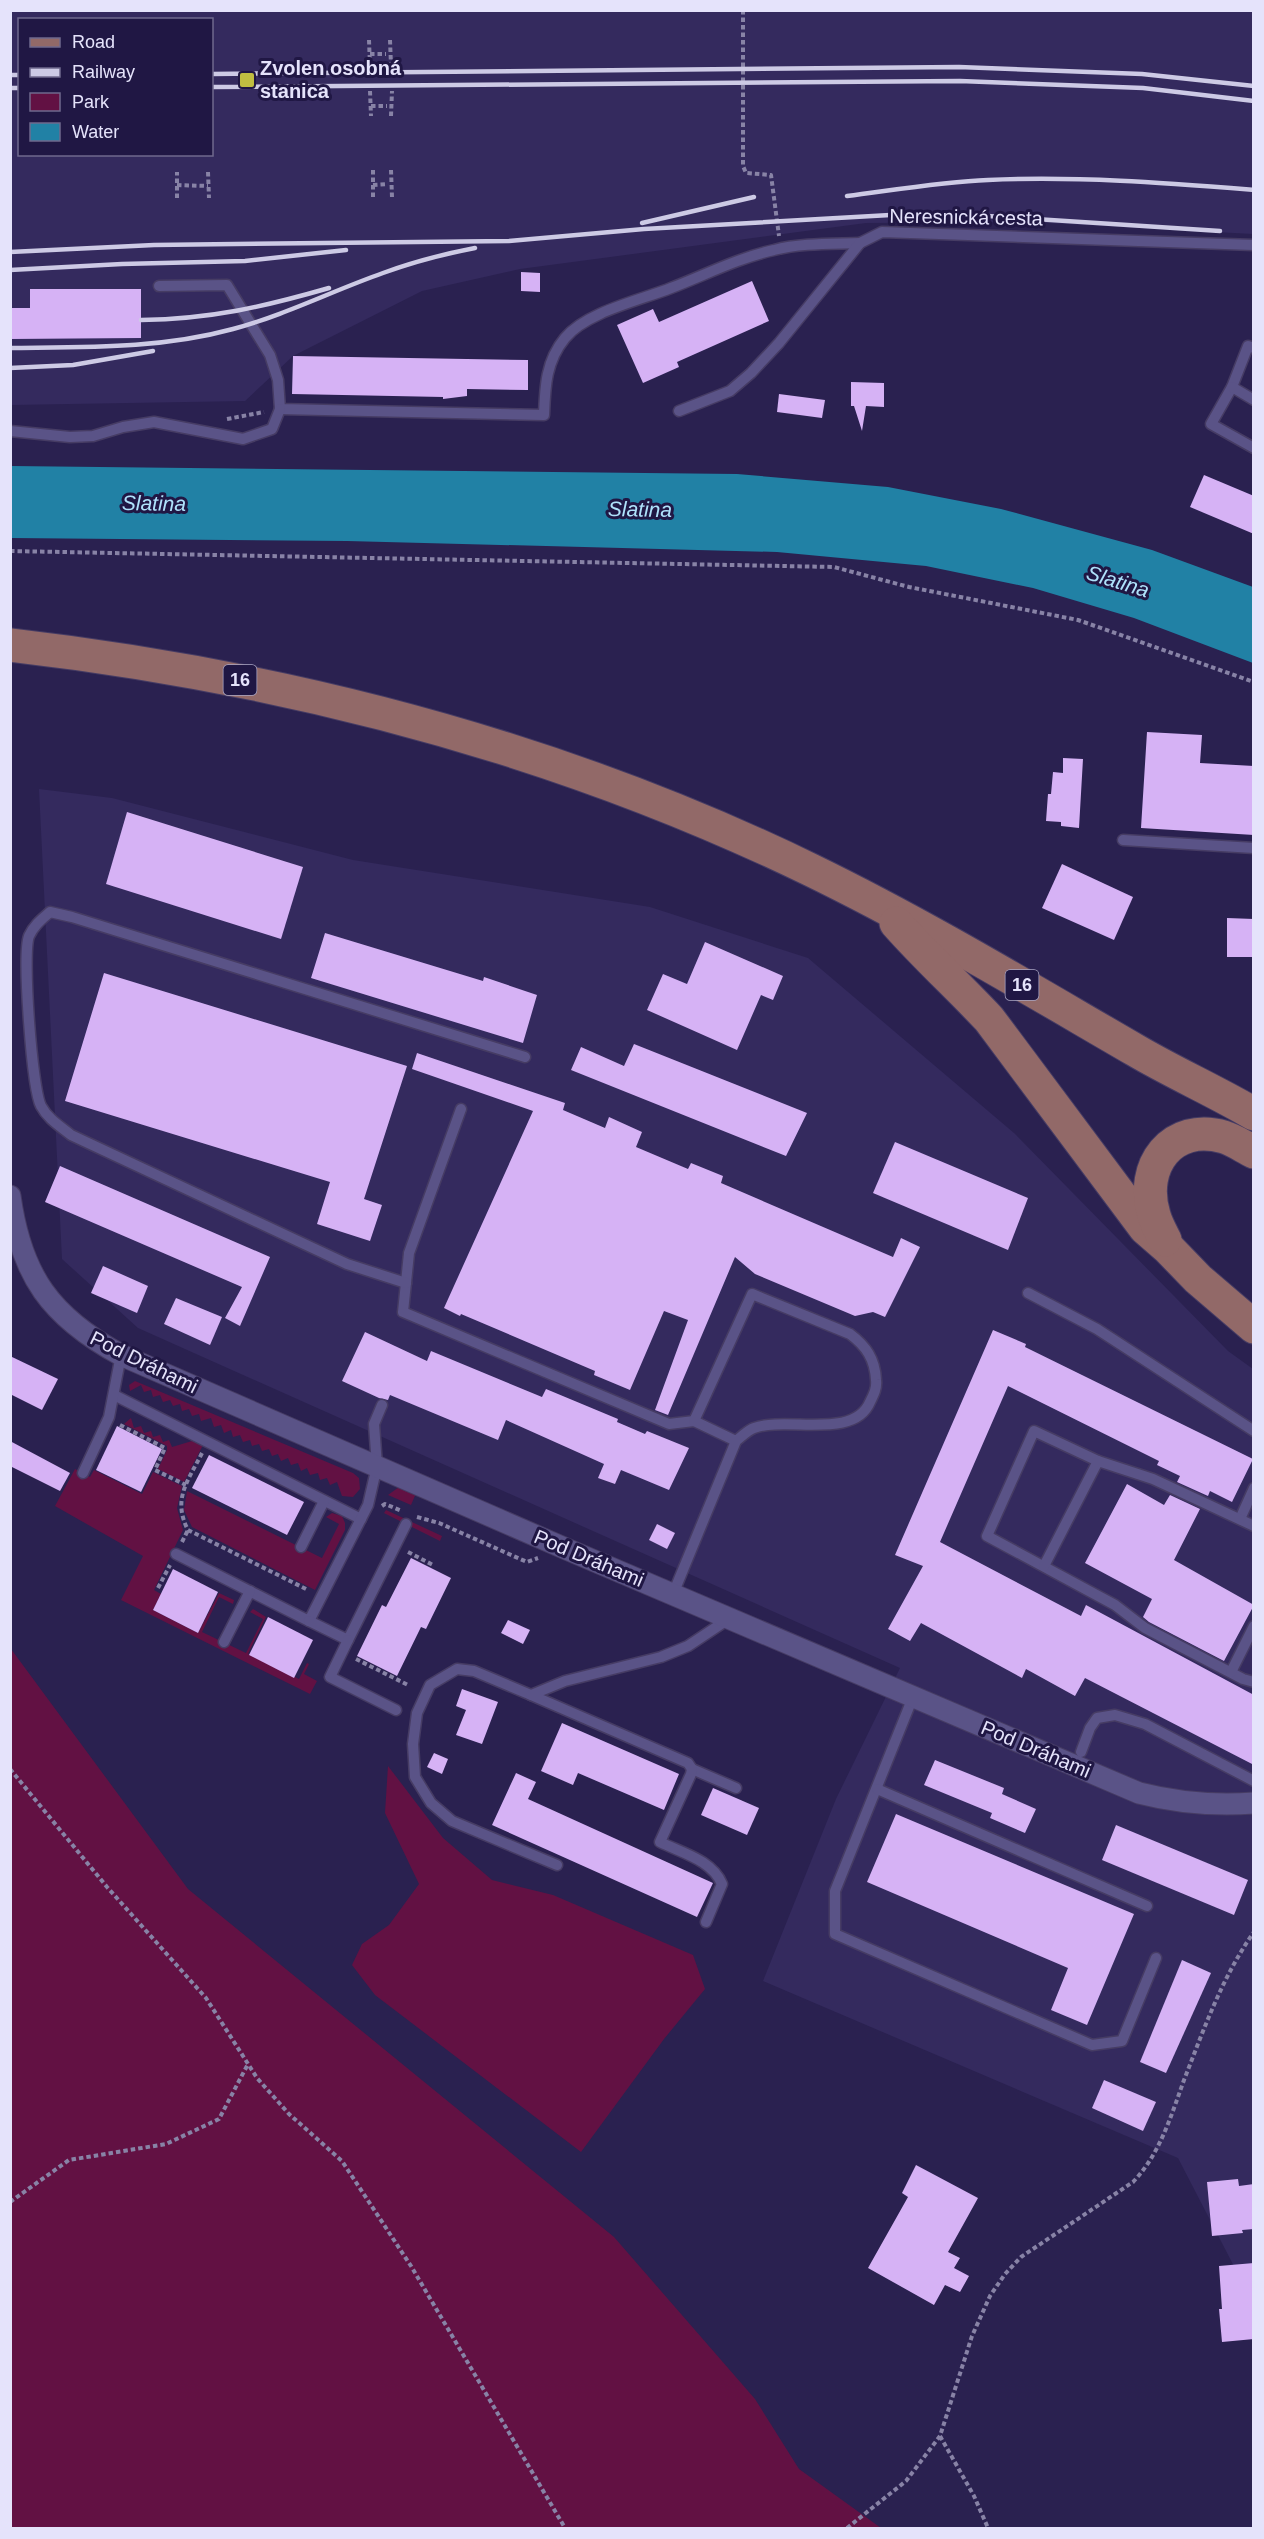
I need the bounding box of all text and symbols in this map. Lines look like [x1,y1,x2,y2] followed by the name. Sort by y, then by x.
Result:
[18,18,213,156] legend
[72,32,115,52] text: Road
[260,57,402,102] place label: Zvolen osobná stanica
[72,62,135,82] text: Railway
[238,71,256,89] marker: Zvolen osobná stanica
[72,92,110,112] text: Park
[72,122,119,142] text: Water
[889,205,1044,229] street label: Neresnická cesta
[122,491,186,515] water label: Slatina
[608,497,672,521] water label: Slatina
[1084,561,1152,601] water label: Slatina
[224,665,256,695] road number: 16
[1006,970,1038,1000] road number: 16
[87,1327,201,1397] street label: Pod Dráhami
[531,1525,647,1591] street label: Pod Dráhami
[978,1716,1094,1782] street label: Pod Dráhami

